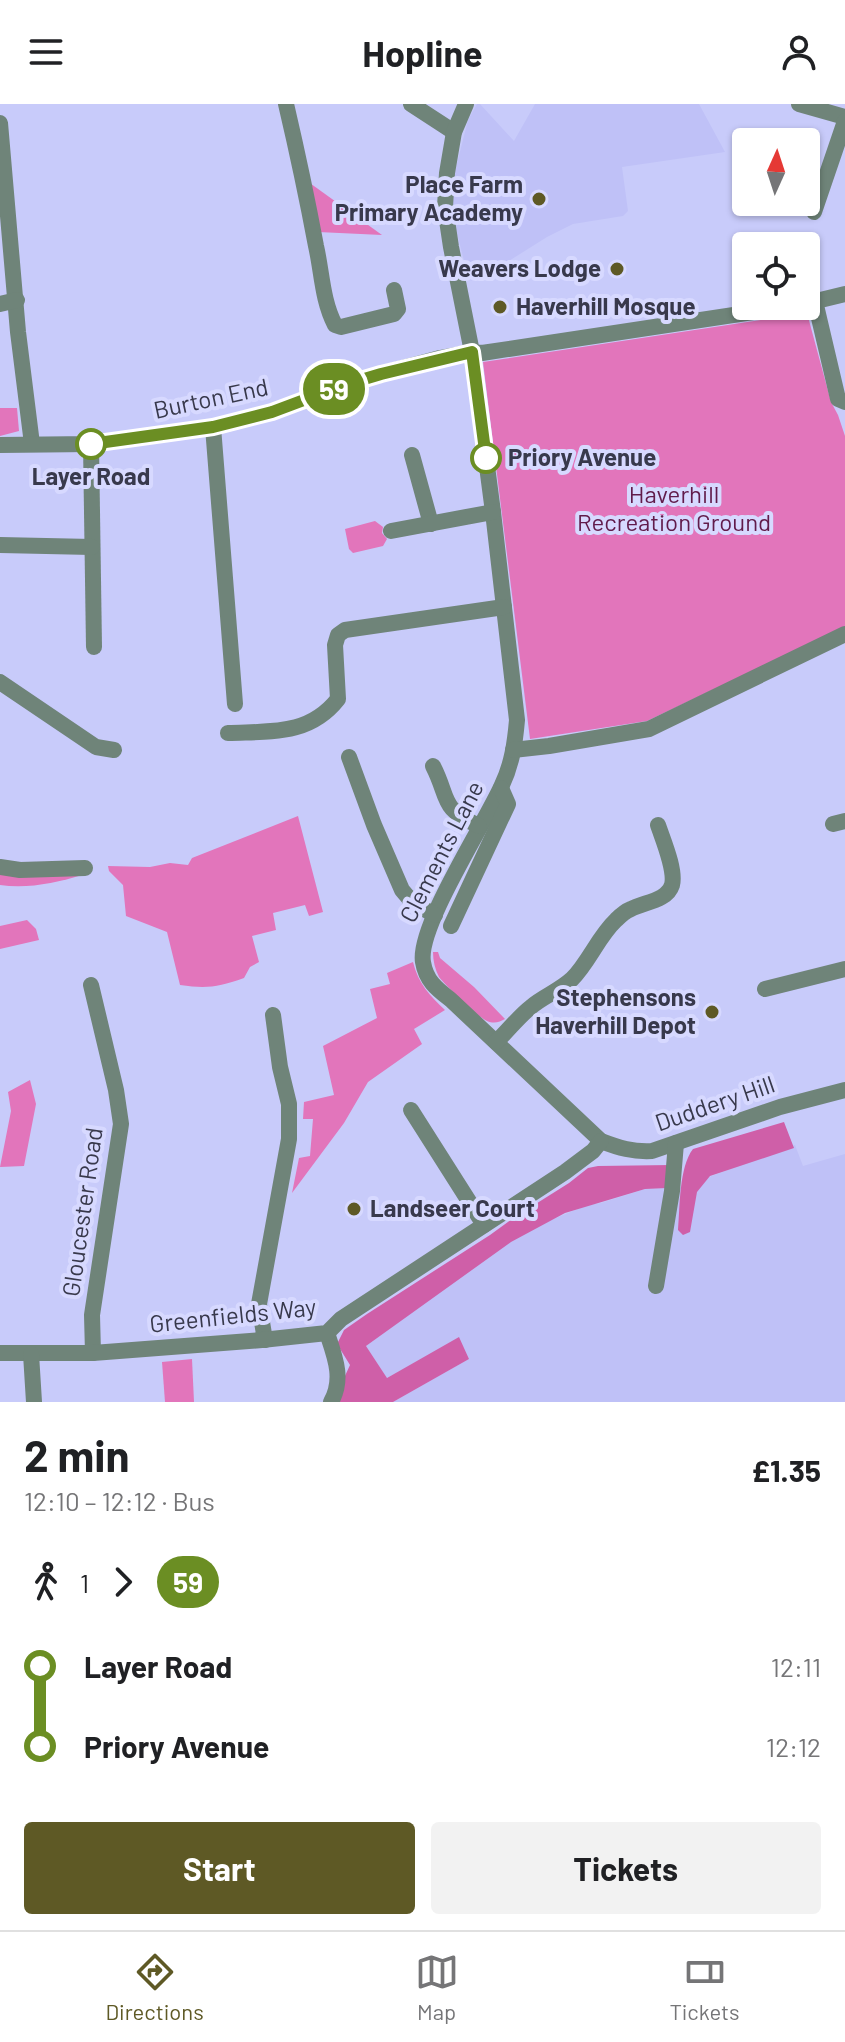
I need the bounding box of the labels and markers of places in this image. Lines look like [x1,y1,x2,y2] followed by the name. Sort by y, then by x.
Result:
[335,169,523,226] place label: Place Farm Primary Academy
[530,190,548,208] marker: Place Farm Primary Academy
[438,253,601,282] place label: Weavers Lodge
[608,260,626,278] marker: Weavers Lodge
[516,291,696,320] place label: Haverhill Mosque
[491,298,509,316] marker: Haverhill Mosque
[76,429,106,459] marker: Layer Road
[508,442,656,471] place label: Priory Avenue
[471,443,501,473] marker: Priory Avenue
[32,461,150,490] place label: Layer Road
[535,982,696,1039] place label: Stephensons Haverhill Depot
[703,1003,721,1021] marker: Stephensons Haverhill Depot
[370,1193,535,1222] place label: Landseer Court
[345,1200,363,1218] marker: Landseer Court

